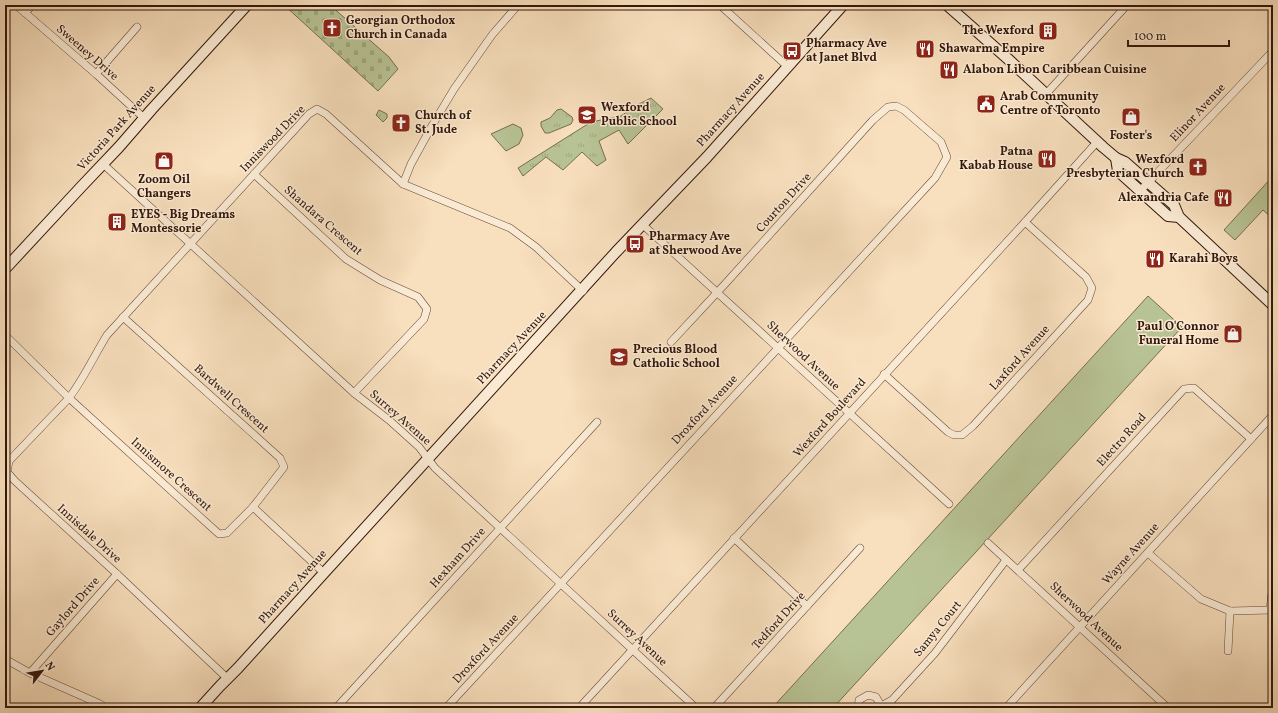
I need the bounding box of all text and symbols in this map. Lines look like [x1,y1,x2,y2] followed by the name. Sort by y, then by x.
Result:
[346,13,455,43] place label: Georgian Orthodox Church in Canada
[321,17,343,39] church icon: Georgian Orthodox Church in Canada
[1037,20,1059,42] building icon: The Wexford
[52,21,122,85] street label: Sweeney Drive
[1128,22,1229,48] scale bar
[962,23,1035,39] place label: The Wexford
[1134,29,1167,45] text: 100 m
[806,36,887,66] place label: Pharmacy Ave at Janet Blvd
[914,38,936,60] restaurant icon: Shawarma Empire
[781,40,803,62] bus stop icon: Pharmacy Ave at Janet Blvd
[939,41,1045,57] place label: Shawarma Empire
[938,59,960,81] restaurant icon: Alabon Libon Caribbean Cuisine
[963,62,1147,78] place label: Alabon Libon Caribbean Cuisine
[693,69,769,151] street label: Pharmacy Avenue
[1167,80,1230,146] street label: Elinor Avenue
[74,81,160,174] street label: Victoria Park Avenue
[1000,89,1101,119] place label: Arab Community Centre of Toronto
[975,93,997,115] public building icon: Arab Community Centre of Toronto
[601,100,677,130] place label: Wexford Public School
[237,102,309,176] street label: Inniswood Drive
[576,104,598,126] school or university icon: Wexford Public School
[1120,106,1142,128] shop icon: Foster's
[415,108,472,138] place label: Church of St. Jude
[390,112,412,134] church icon: Church of St. Jude
[1110,128,1153,144] place label: Foster's
[959,144,1033,174] place label: Patna Kabab House
[1036,148,1058,170] restaurant icon: Patna Kabab House
[153,150,175,172] shop icon: Zoom Oil Changers
[1066,152,1185,182] place label: Wexford Presbyterian Church
[1187,156,1209,178] church icon: Wexford Presbyterian Church
[753,169,815,236] street label: Courton Drive
[137,172,191,202] place label: Zoom Oil Changers
[280,182,366,260] street label: Shandara Crescent
[1212,187,1234,209] restaurant icon: Alexandria Cafe
[1118,190,1209,206] place label: Alexandria Cafe
[131,207,236,237] place label: EYES - Big Dreams Montessorie
[106,211,128,233] building icon: EYES - Big Dreams Montessorie
[649,229,742,259] place label: Pharmacy Ave at Sherwood Ave
[624,233,646,255] bus stop icon: Pharmacy Ave at Sherwood Ave
[1144,248,1166,270] restaurant icon: Karahi Boys
[1169,251,1238,267] place label: Karahi Boys
[474,308,550,388] street label: Pharmacy Avenue
[763,318,843,394] street label: Sherwood Avenue
[1137,319,1219,349] place label: Paul O'Connor Funeral Home
[986,322,1054,394] street label: Laxford Avenue
[1222,323,1244,345] shop icon: Paul O'Connor Funeral Home
[633,342,720,372] place label: Precious Blood Catholic School
[608,346,630,368] school or university icon: Precious Blood Catholic School
[190,361,272,437] street label: Bardwell Crescent
[668,371,742,448] street label: Droxford Avenue
[790,375,870,461] street label: Wexford Boulevard
[366,387,434,449] street label: Surrey Avenue
[1094,410,1151,470] street label: Electro Road
[127,434,215,516] street label: Innismore Crescent
[54,501,125,567] street label: Innisdale Drive
[1099,520,1163,588] street label: Wayne Avenue
[426,524,490,592] street label: Hexham Drive
[255,546,331,628] street label: Pharmacy Avenue
[43,573,104,640] street label: Gaylord Drive
[1046,579,1126,655] street label: Sherwood Avenue
[749,588,809,653] street label: Tedford Drive
[910,598,966,660] street label: Samya Court
[603,606,671,670] street label: Surrey Avenue
[449,610,523,687] street label: Droxford Avenue
[22,651,62,691] north arrow
[41,659,58,674] text: N

